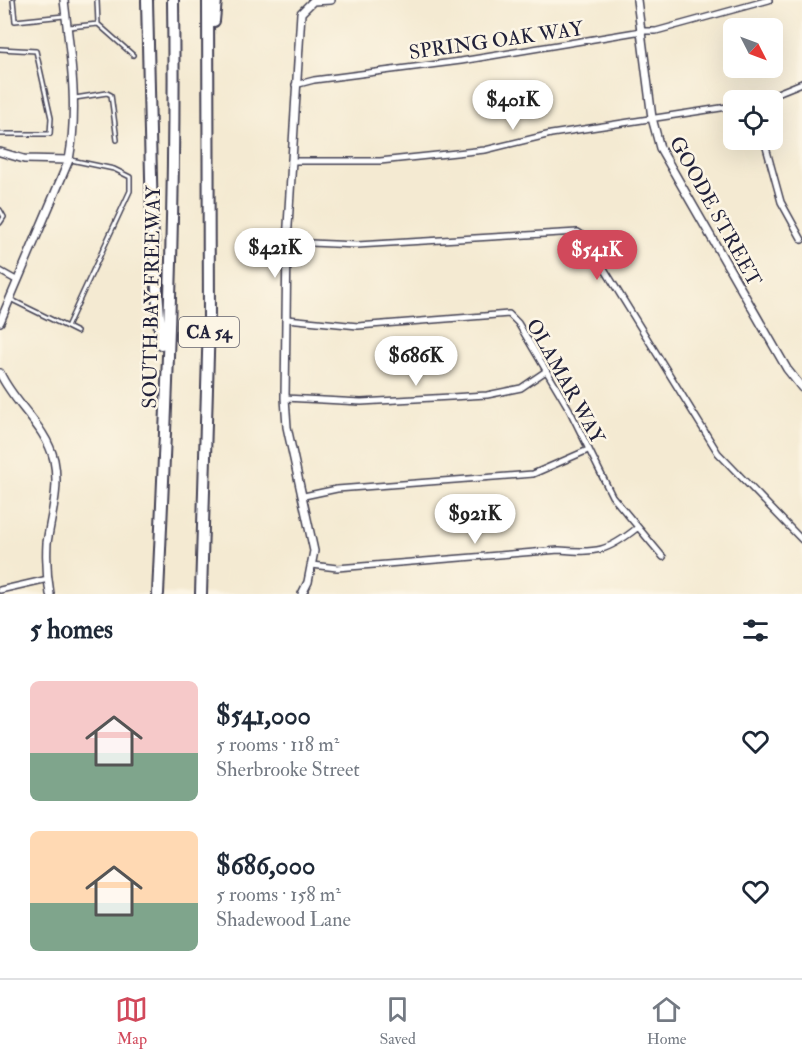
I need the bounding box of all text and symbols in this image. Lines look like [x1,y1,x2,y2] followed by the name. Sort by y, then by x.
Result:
[407,16,586,65] street label: SPRING OAK WAY
[723,18,783,78] north arrow
[723,18,783,150] map controls
[471,80,555,131] pin: $401K
[486,87,540,112] text: $401K
[723,90,783,150] button: locate
[664,132,767,291] street label: GOODE STREET
[137,184,166,409] street label: SOUTH BAY FREEWAY
[233,228,317,279] pin: $421K
[555,230,639,281] pin: $541K
[248,235,302,260] text: $421K
[571,237,623,262] text: $541K
[521,314,611,449] street label: OLAMAR WAY
[179,317,239,347] road number: CA 54
[374,336,458,387] pin: $686K
[389,343,443,368] text: $686K
[433,494,517,545] pin: $921K
[449,501,501,526] text: $921K
[30,614,113,646] text: 5 homes
[739,614,772,647] icon: filters
[216,700,311,732] text: $541,000
[78,705,150,777] icon: home
[739,725,772,758] icon: heart
[216,732,339,757] text: 5 rooms · 118 m²
[216,757,360,782] text: Sherbrooke Street
[216,850,315,882] text: $686,000
[78,855,150,927] icon: home
[739,875,772,908] icon: heart
[216,882,341,907] text: 5 rooms · 158 m²
[216,907,351,932] text: Shadewood Lane
[115,993,148,1049] tab: Map
[379,993,416,1049] tab: Saved
[647,993,687,1049] tab: Home

